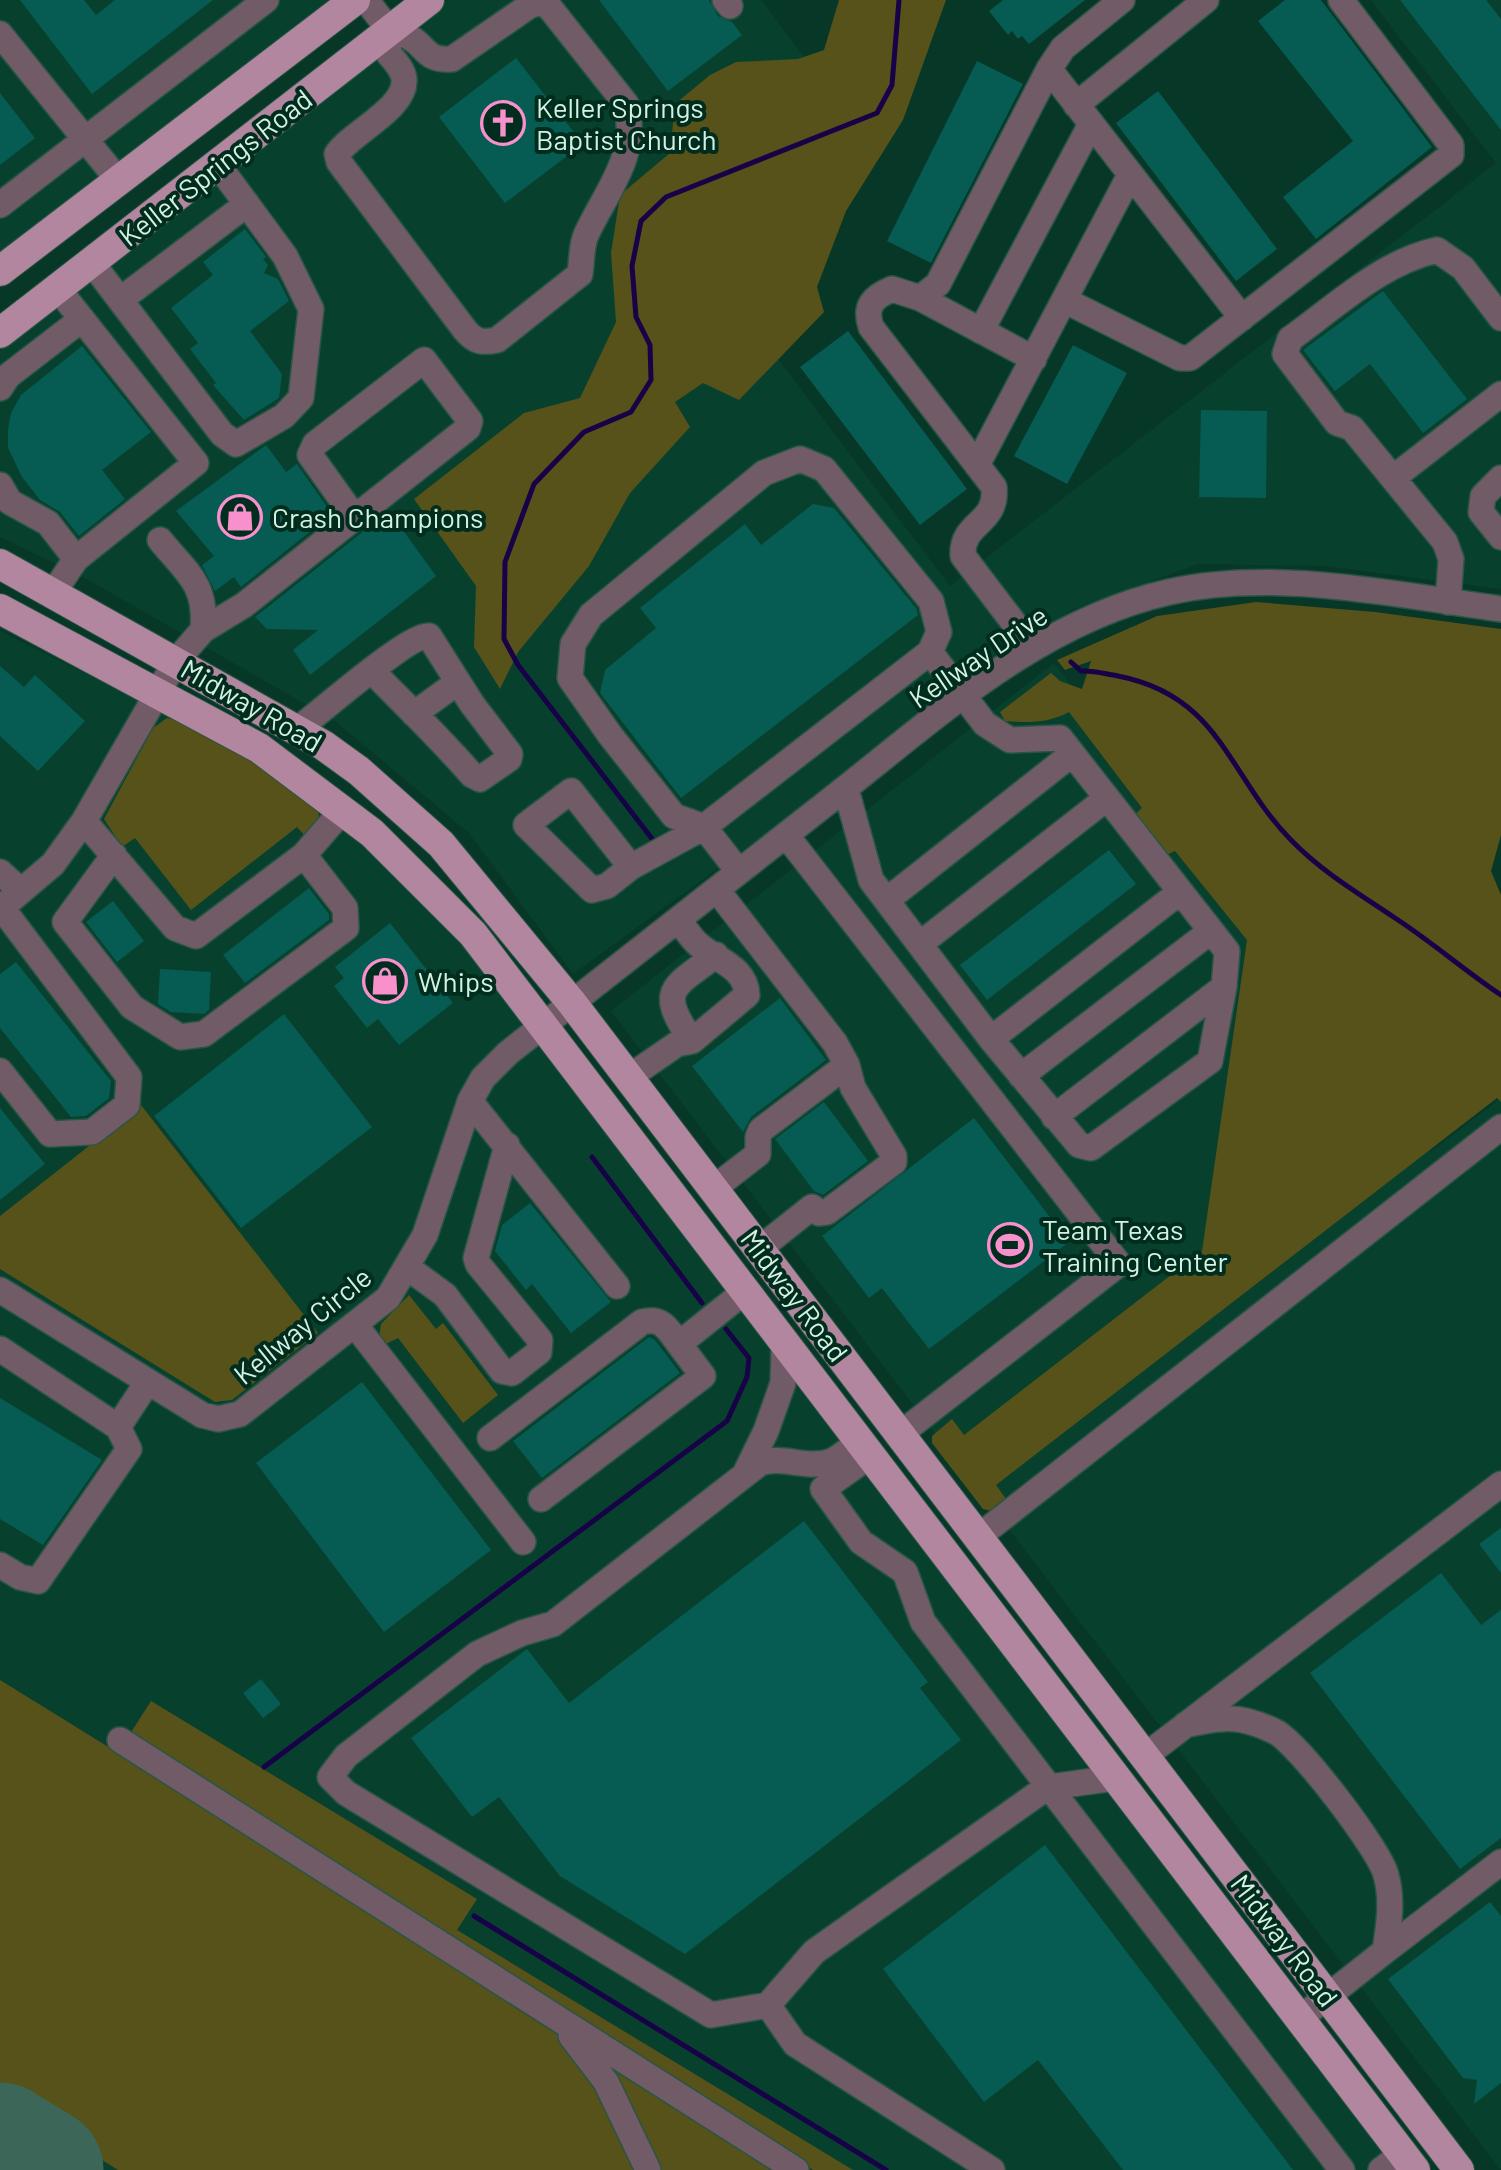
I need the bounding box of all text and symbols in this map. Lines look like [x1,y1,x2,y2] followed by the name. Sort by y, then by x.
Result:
[112,81,318,253] street label: Keller Springs Road
[536,90,717,156] place label: Keller Springs Baptist Church
[480,100,526,146] church icon: Keller Springs Baptist Church
[217,494,263,540] shop icon: Crash Champions
[272,500,484,534] place label: Crash Champions
[902,597,1054,715] street label: Kellway Drive
[176,651,328,759] street label: Midway Road
[362,958,408,1004] shop icon: Whips
[418,964,494,998] place label: Whips
[1042,1212,1228,1278] place label: Team Texas Training Center
[734,1222,856,1368] street label: Midway Road
[987,1222,1033,1268] sports icon: Team Texas Training Center
[226,1259,378,1391] street label: Kellway Circle
[1224,1867,1346,2013] street label: Midway Road

